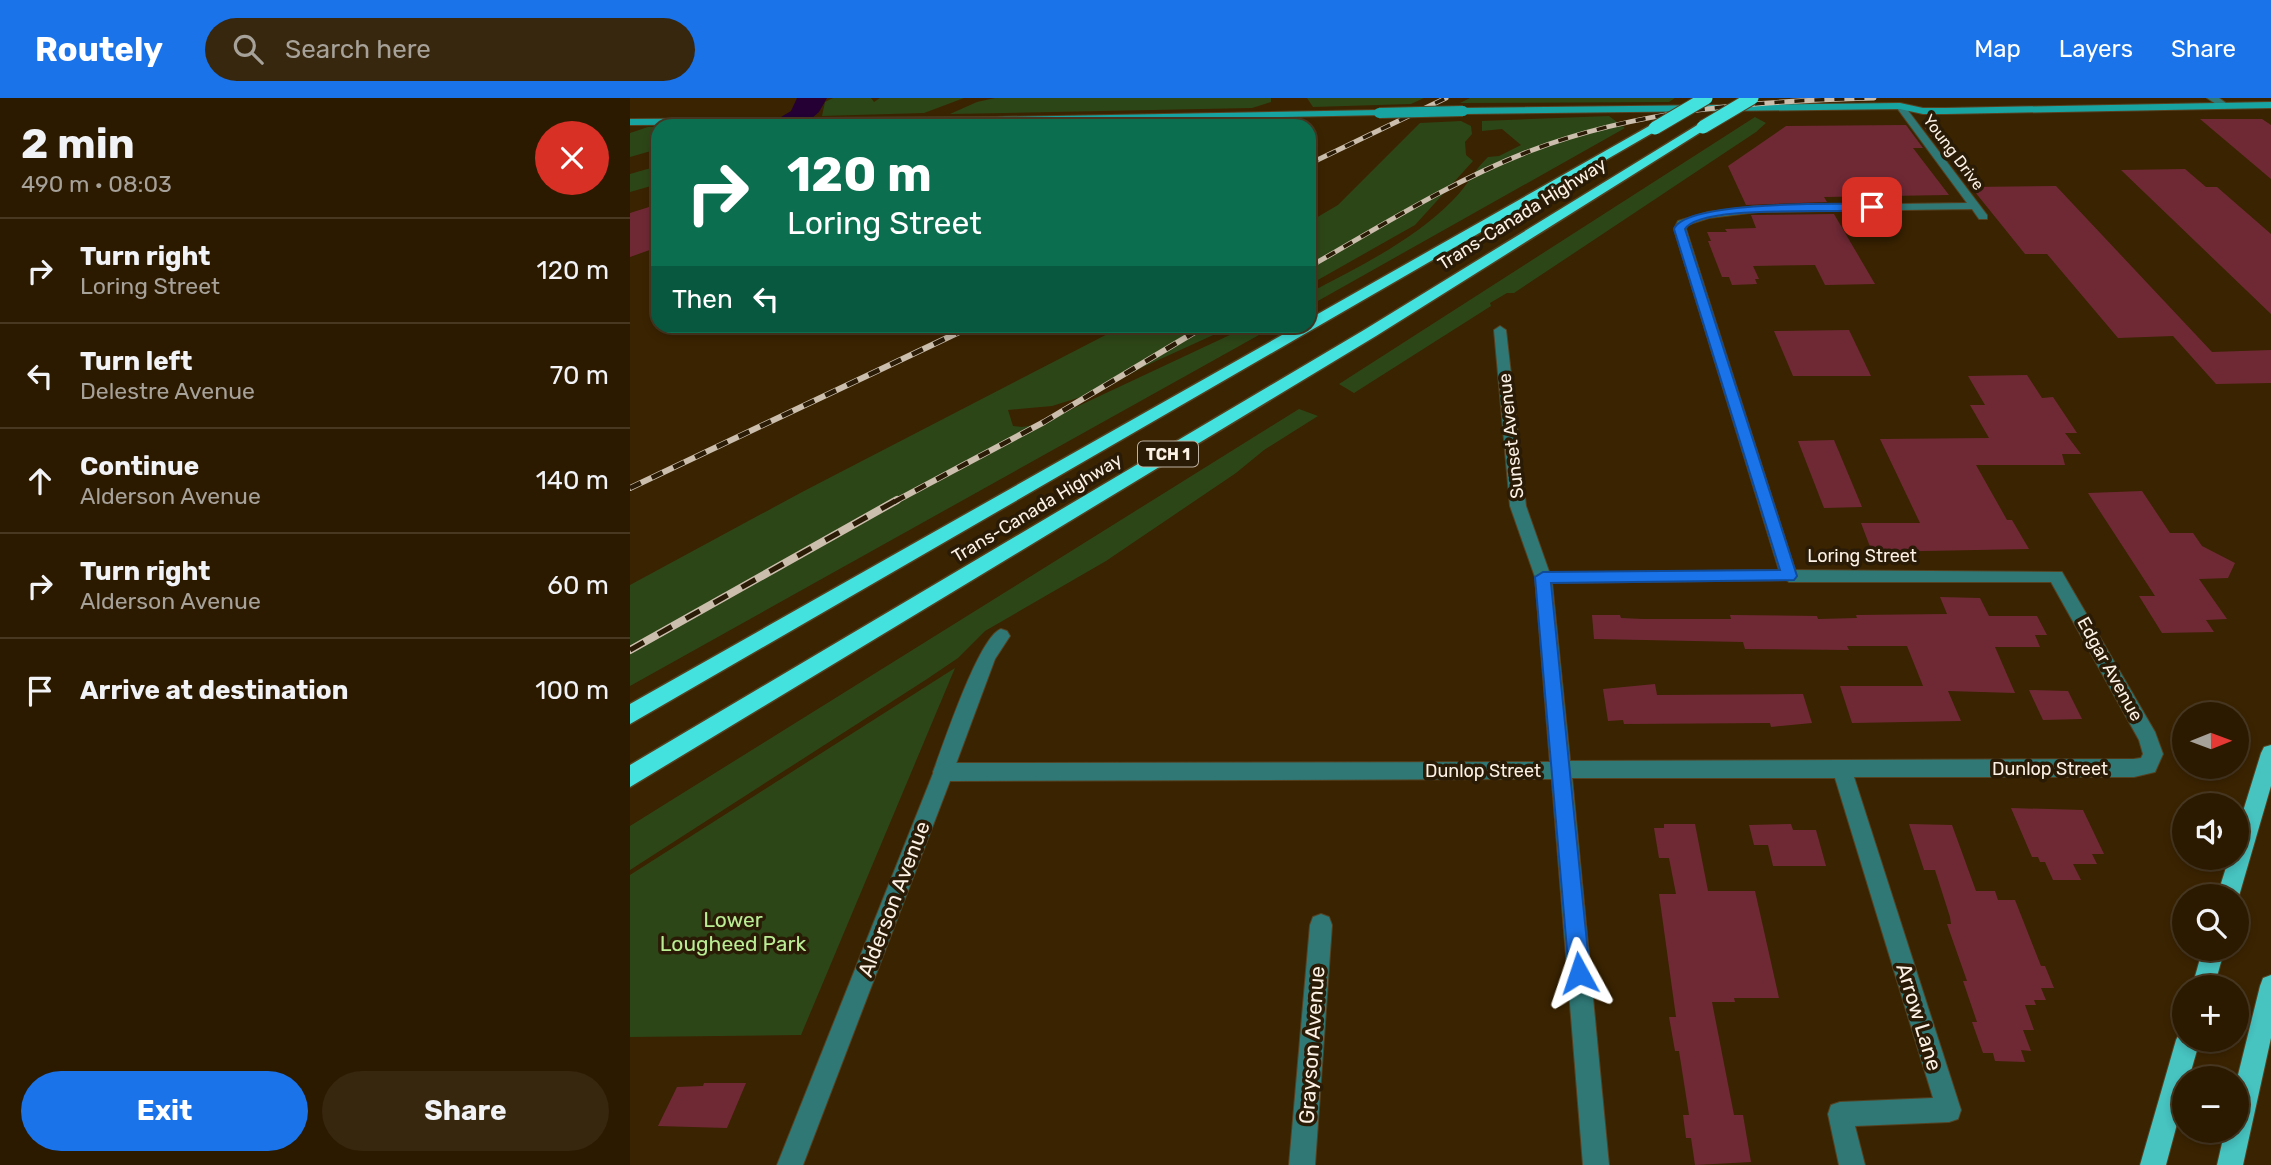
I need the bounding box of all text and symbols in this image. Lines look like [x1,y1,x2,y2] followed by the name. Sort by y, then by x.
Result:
[205,18,695,81] search box
[35,30,163,69] text: Routely
[229,30,267,68] icon: search
[285,34,431,65] text: Search here
[1974,35,2021,63] text: Map
[2059,35,2133,63] text: Layers
[2171,35,2236,63] text: Share
[1919,111,1988,194] street label: Young Drive
[21,119,135,169] text: 2 min
[535,121,609,195] button: close
[787,145,932,203] text: 120 m
[672,147,763,238] icon: right
[1434,153,1610,275] street label: Trans-Canada Highway
[21,170,172,198] text: 490 m · 08:03
[1842,177,1902,237] pin
[1853,188,1891,226] icon: arrive
[787,204,982,242] text: Loring Street
[80,241,210,272] text: Turn right
[21,252,59,290] icon: right
[537,255,609,286] text: 120 m
[80,272,220,300] text: Loring Street
[747,280,785,318] icon: left
[672,284,733,315] text: Then
[80,346,192,377] text: Turn left
[21,357,59,395] icon: left
[550,360,609,391] text: 70 m
[1493,372,1529,500] street label: Sunset Avenue
[80,377,255,405] text: Delestre Avenue
[1138,442,1198,466] road number: TCH 1
[948,448,1126,568] street label: Trans-Canada Highway
[80,451,199,482] text: Continue
[21,462,59,500] icon: ahead
[536,465,609,496] text: 140 m
[80,482,261,510] text: Alderson Avenue
[1807,545,1917,567] street label: Loring Street
[80,556,210,587] text: Turn right
[21,567,59,605] icon: right
[547,570,609,601] text: 60 m
[80,587,261,615] text: Alderson Avenue
[2072,613,2148,725] street label: Edgar Avenue
[21,672,59,710] icon: arrive
[80,675,348,706] text: Arrive at destination
[535,675,609,706] text: 100 m
[2172,702,2249,779] north arrow
[2172,702,2249,1143] map controls
[1992,758,2108,780] street label: Dunlop Street
[1425,760,1541,782] street label: Dunlop Street
[2172,793,2249,870] button: sound
[852,817,935,980] street label: Alderson Avenue
[2172,884,2249,961] button: search
[660,907,806,956] park label: Lower Lougheed Park
[1542,936,1616,1010] position arrow
[1891,960,1948,1074] street label: Arrow Lane
[1294,965,1329,1125] street label: Grayson Avenue
[2172,975,2249,1052] button: +
[2172,1066,2249,1143] button: −
[21,1071,308,1151] button: Exit
[322,1071,609,1151] button: Share

